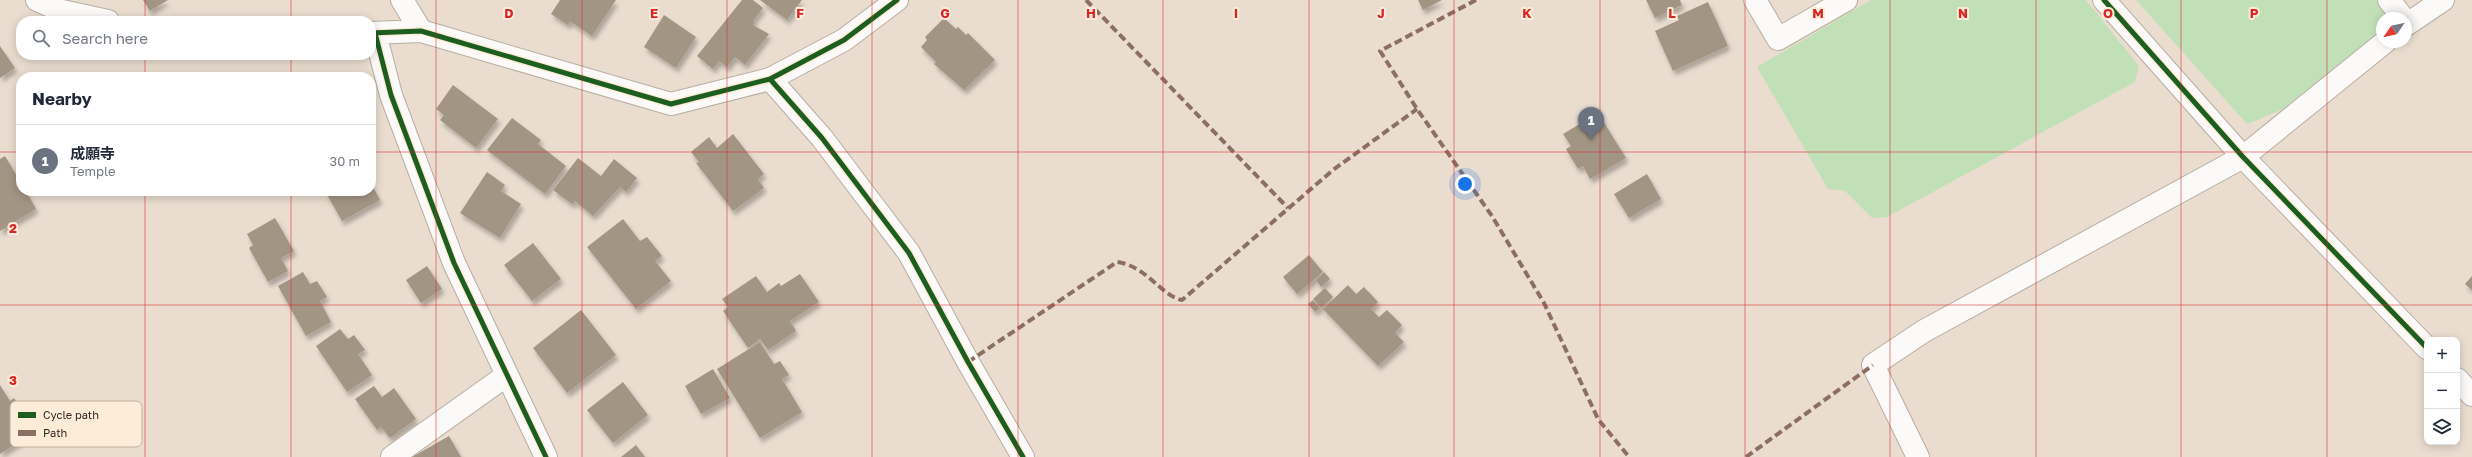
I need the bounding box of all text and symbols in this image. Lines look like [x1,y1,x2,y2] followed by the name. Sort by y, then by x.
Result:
[504,5,514,21] text: D
[650,5,658,21] text: E
[796,5,804,21] text: F
[940,5,950,21] text: G
[1086,5,1096,21] text: H
[1234,5,1238,21] text: I
[1377,5,1385,21] text: J
[1522,5,1532,21] text: K
[1668,5,1676,21] text: L
[1812,5,1824,21] text: M
[1958,5,1968,21] text: N
[2103,5,2113,21] text: O
[2250,5,2259,21] text: P
[2376,12,2412,48] north arrow
[16,16,376,60] search box
[30,27,52,49] icon: search
[62,29,148,47] text: Search here
[32,88,92,109] text: Nearby
[1578,107,1604,140] pin: 1
[70,144,115,162] text: 成願寺
[42,153,48,169] text: 1
[330,153,360,169] text: 30 m
[70,163,116,179] text: Temple
[1455,174,1475,194] your location
[9,220,17,236] text: 2
[2424,337,2460,445] map controls
[2424,337,2460,373] button: +
[9,372,17,388] text: 3
[2424,373,2460,409] button: −
[10,401,142,447] legend
[43,408,99,421] text: Cycle path
[2424,409,2460,445] button: layers
[43,426,67,439] text: Path

